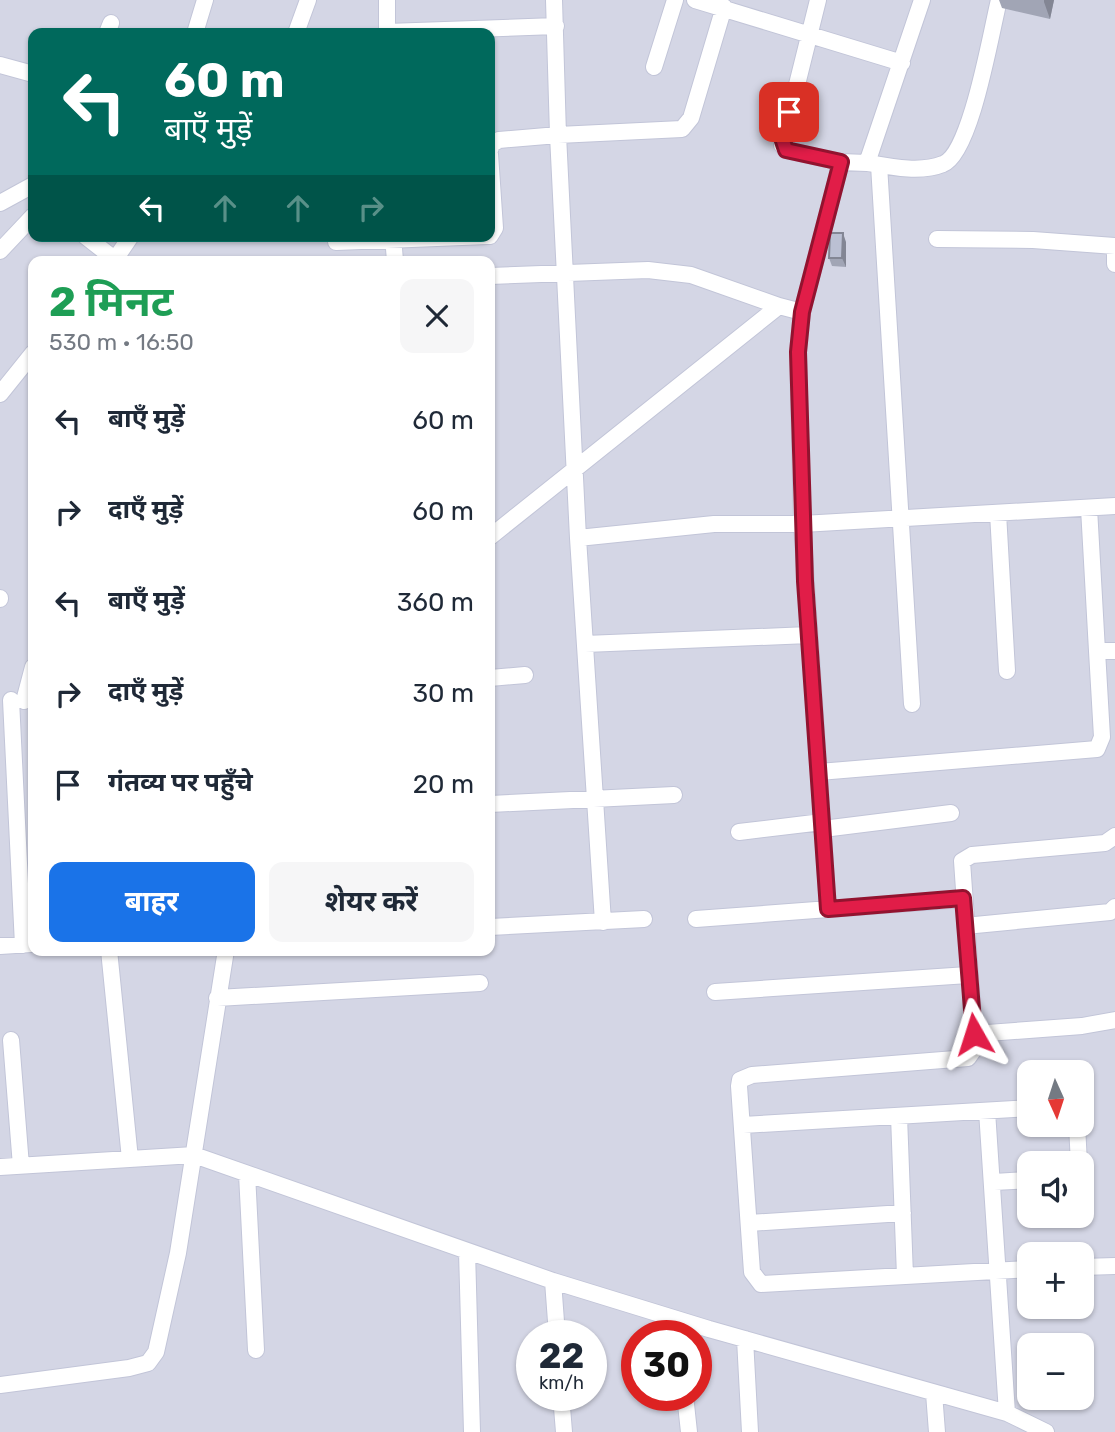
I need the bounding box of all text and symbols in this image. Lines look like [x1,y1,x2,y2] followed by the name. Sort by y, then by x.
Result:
[164,51,285,109] text: 60 m
[49,56,140,147] icon: left
[759,82,819,142] pin
[770,93,808,131] icon: arrive
[164,110,252,148] text: बाएँ मुड़ें
[133,189,171,227] icon: left
[206,189,244,227] icon: ahead
[279,189,317,227] icon: ahead
[352,189,390,227] icon: right
[49,277,173,327] text: 2 मिनट
[400,279,474,353] button: close
[49,328,194,356] text: 530 m · 16:50
[49,402,87,440] icon: left
[108,403,185,434] text: बाएँ मुड़ें
[412,405,474,436] text: 60 m
[49,493,87,531] icon: right
[108,494,183,525] text: दाएँ मुड़ें
[412,496,474,527] text: 60 m
[49,584,87,622] icon: left
[108,585,185,616] text: बाएँ मुड़ें
[397,587,474,618] text: 360 m
[49,675,87,713] icon: right
[108,676,183,707] text: दाएँ मुड़ें
[412,678,474,709] text: 30 m
[49,766,87,804] icon: arrive
[108,767,253,798] text: गंतव्य पर पहुँचे
[413,769,474,800] text: 20 m
[49,862,255,942] button: बाहर
[269,862,474,942] button: शेयर करें
[937,997,1011,1071] position arrow
[1017,1060,1094,1138] north arrow
[1017,1060,1094,1410] map controls
[1017,1151,1094,1228] button: sound
[1017,1242,1094,1319] button: +
[621,1320,712,1411] speed limit sign: 30
[1017,1333,1094,1410] button: −
[539,1335,584,1377] text: 22
[539,1372,584,1394] text: km/h

